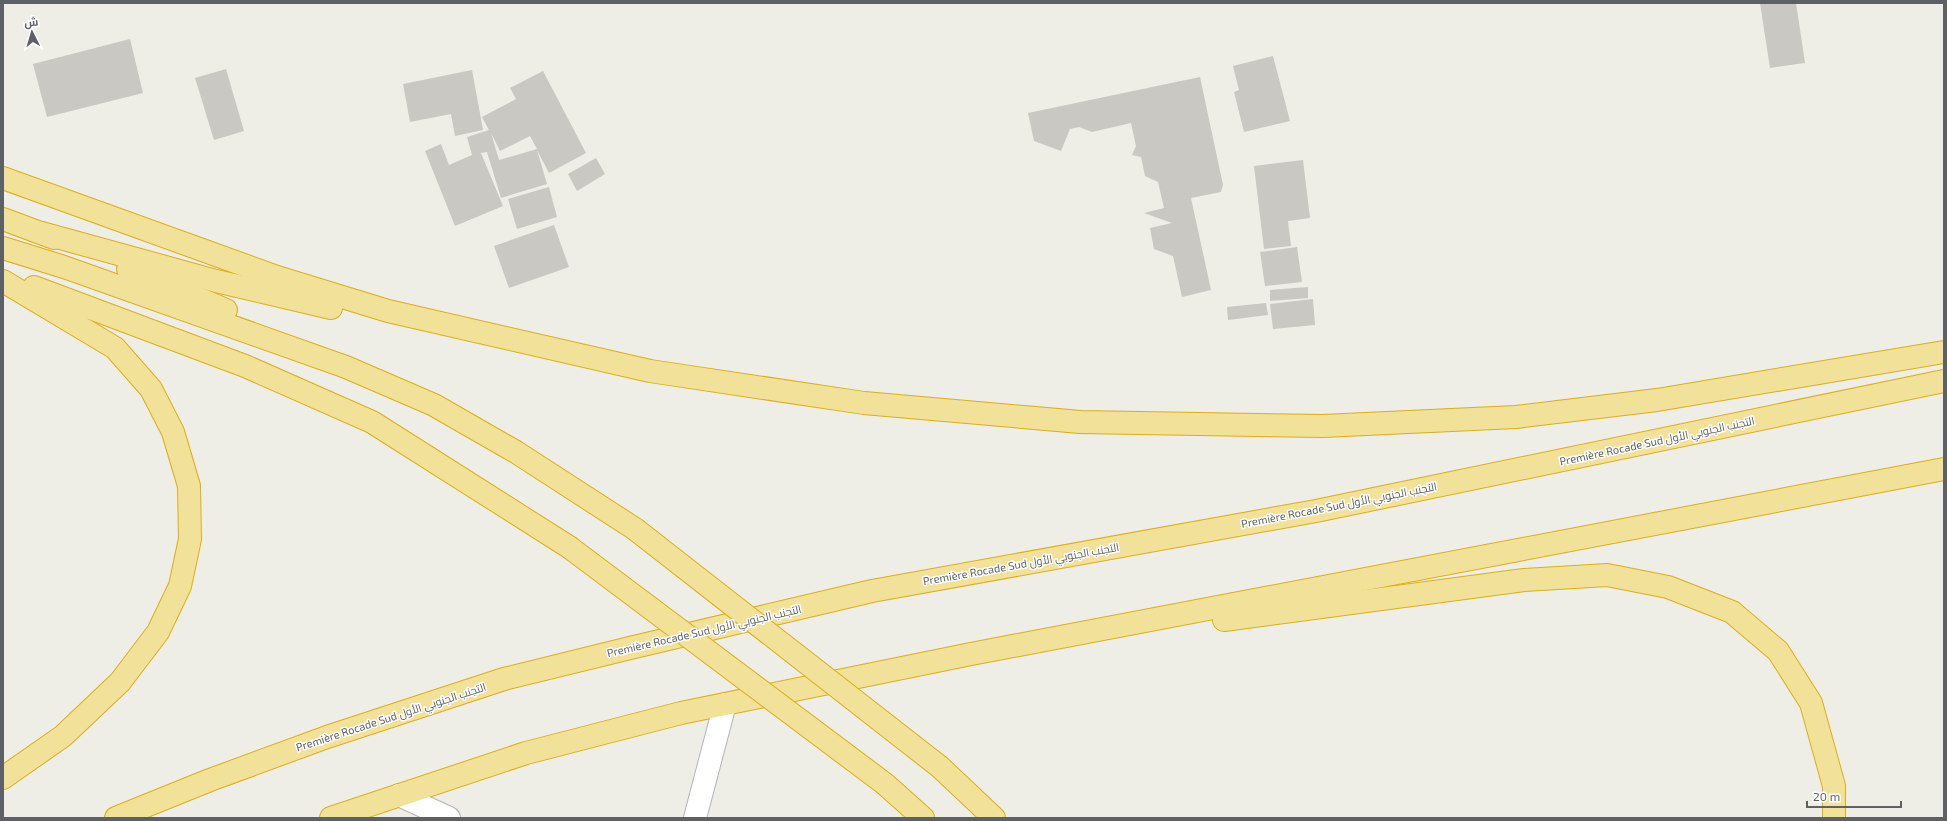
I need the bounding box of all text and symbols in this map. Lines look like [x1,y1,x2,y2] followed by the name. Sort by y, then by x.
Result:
[12,12,52,52] north arrow
[23,14,39,30] text: ش
[1558,413,1756,470] street label: Première Rocade Sud التجنب الجنوبي الأول
[1240,479,1438,533] street label: Première Rocade Sud التجنب الجنوبي الأول
[922,540,1121,590] street label: Première Rocade Sud التجنب الجنوبي الأول
[605,602,803,662] street label: Première Rocade Sud التجنب الجنوبي الأول
[294,680,488,756] street label: Première Rocade Sud التجنب الجنوبي الأول
[1807,783,1901,809] scale bar
[1813,789,1840,803] text: 20 m

